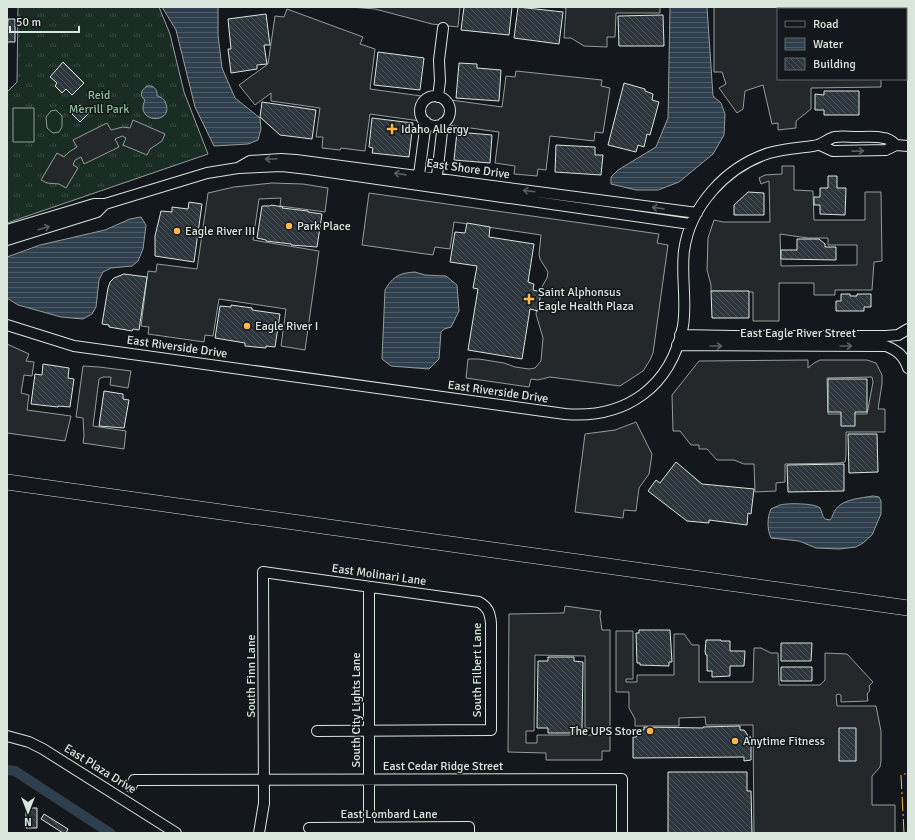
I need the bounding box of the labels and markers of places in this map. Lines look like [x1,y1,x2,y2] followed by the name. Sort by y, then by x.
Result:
[401,122,469,137] place label: Idaho Allergy
[386,123,398,135] marker: Idaho Allergy
[297,219,351,234] place label: Park Place
[284,221,294,231] marker: Park Place
[185,224,255,239] place label: Eagle River III
[172,226,182,236] marker: Eagle River III
[538,285,634,314] place label: Saint Alphonsus Eagle Health Plaza
[523,293,535,305] marker: Saint Alphonsus Eagle Health Plaza
[255,319,318,334] place label: Eagle River I
[242,321,252,331] marker: Eagle River I
[570,724,642,739] place label: The UPS Store
[645,726,655,736] marker: The UPS Store
[743,734,825,749] place label: Anytime Fitness
[730,736,740,746] marker: Anytime Fitness

